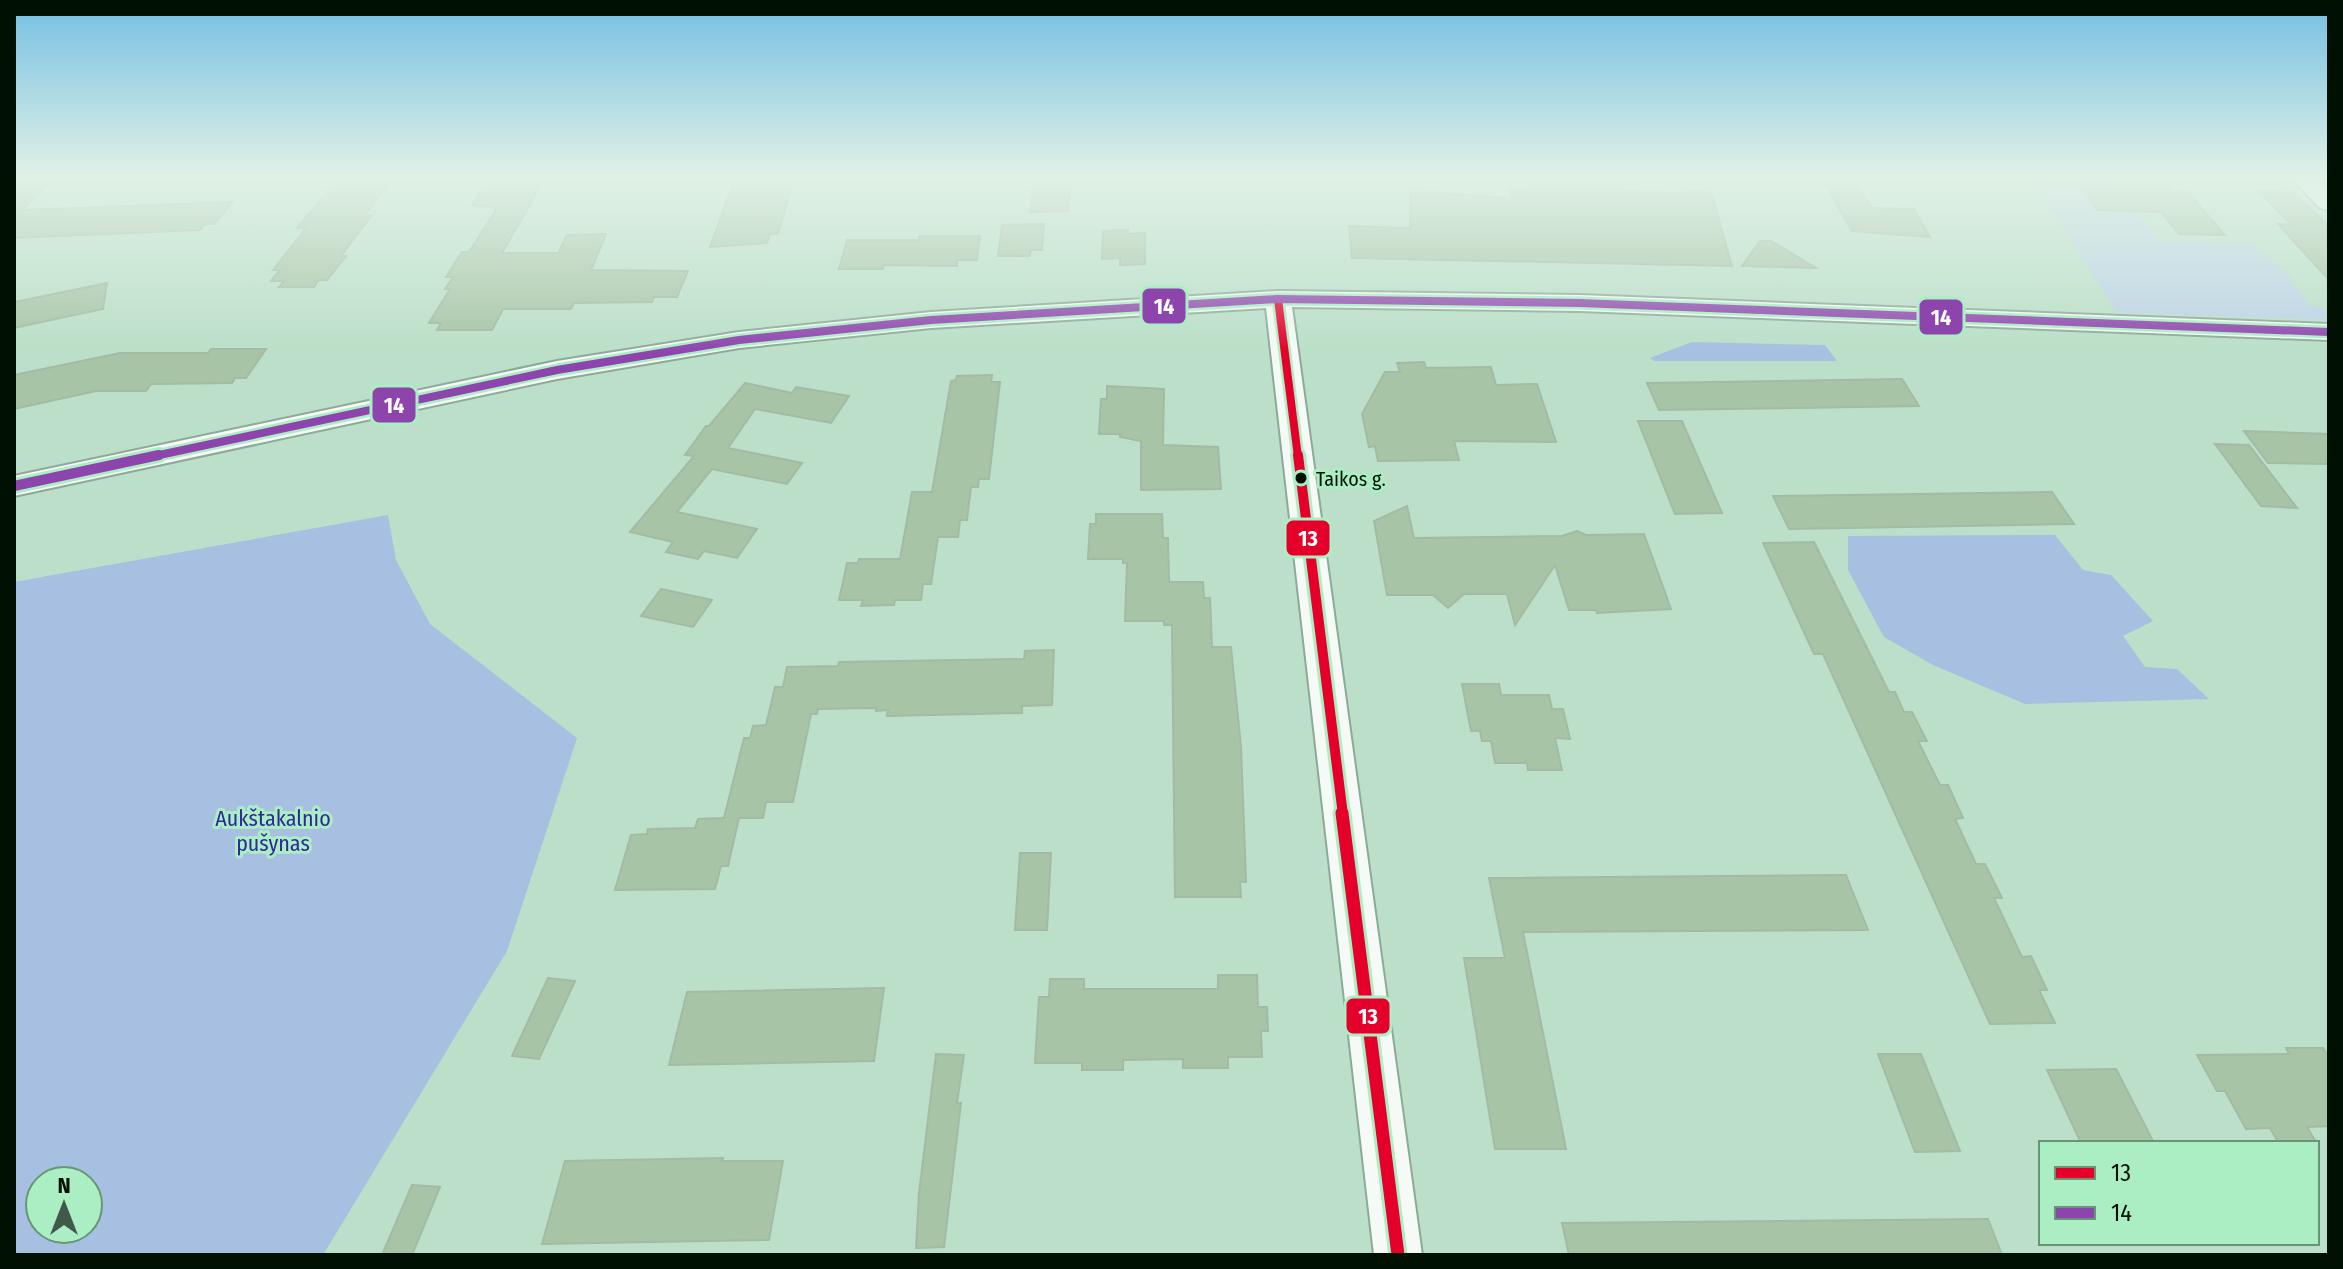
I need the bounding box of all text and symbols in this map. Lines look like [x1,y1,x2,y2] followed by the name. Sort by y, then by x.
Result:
[1141,287,1187,325] line badge: 14
[1154,293,1174,320] text: 14
[1918,298,1964,336] line badge: 14
[1931,304,1951,331] text: 14
[371,386,417,424] line badge: 14
[384,392,404,419] text: 14
[1316,467,1386,491] place label: Taikos g.
[1293,470,1309,486] marker: Taikos g.
[1285,519,1331,557] line badge: 13
[1298,525,1318,552] text: 13
[215,805,331,857] park label: Aukštakalnio pušynas
[1345,997,1391,1035] line badge: 13
[1358,1003,1378,1030] text: 13
[2039,1141,2319,1245] legend
[2111,1159,2131,1187] text: 13
[24,1165,104,1245] north arrow
[57,1172,71,1199] text: N
[2111,1199,2132,1227] text: 14

